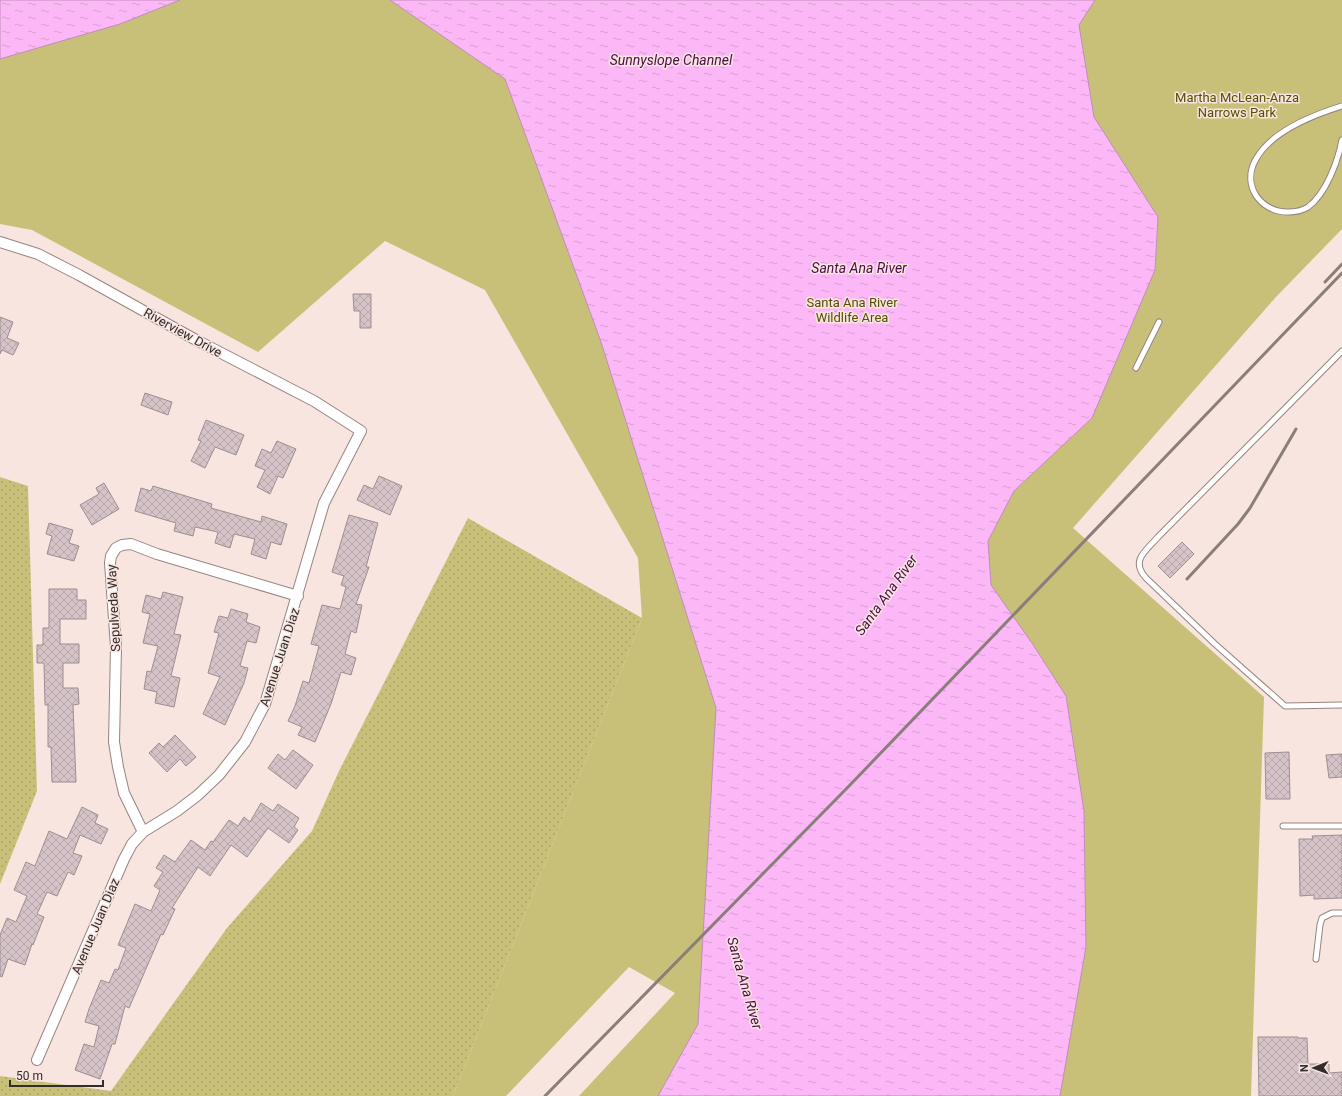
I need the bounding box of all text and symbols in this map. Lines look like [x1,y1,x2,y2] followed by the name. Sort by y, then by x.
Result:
[610,52,733,68] water label: Sunnyslope Channel
[1175,90,1299,120] park label: Martha McLean-Anza Narrows Park
[811,260,907,276] water label: Santa Ana River
[806,295,898,325] park label: Santa Ana River Wildlife Area
[141,305,225,360] street label: Riverview Drive
[851,551,921,638] water label: Santa Ana River
[104,564,123,652] street label: Sepulveda Way
[256,605,303,708] street label: Avenue Juan Diaz
[68,875,123,976] street label: Avenue Juan Diaz
[724,935,766,1031] water label: Santa Ana River
[1294,1048,1334,1088] north arrow
[10,1062,103,1088] scale bar
[1298,1064,1311,1072] text: N
[16,1069,43,1083] text: 50 m

